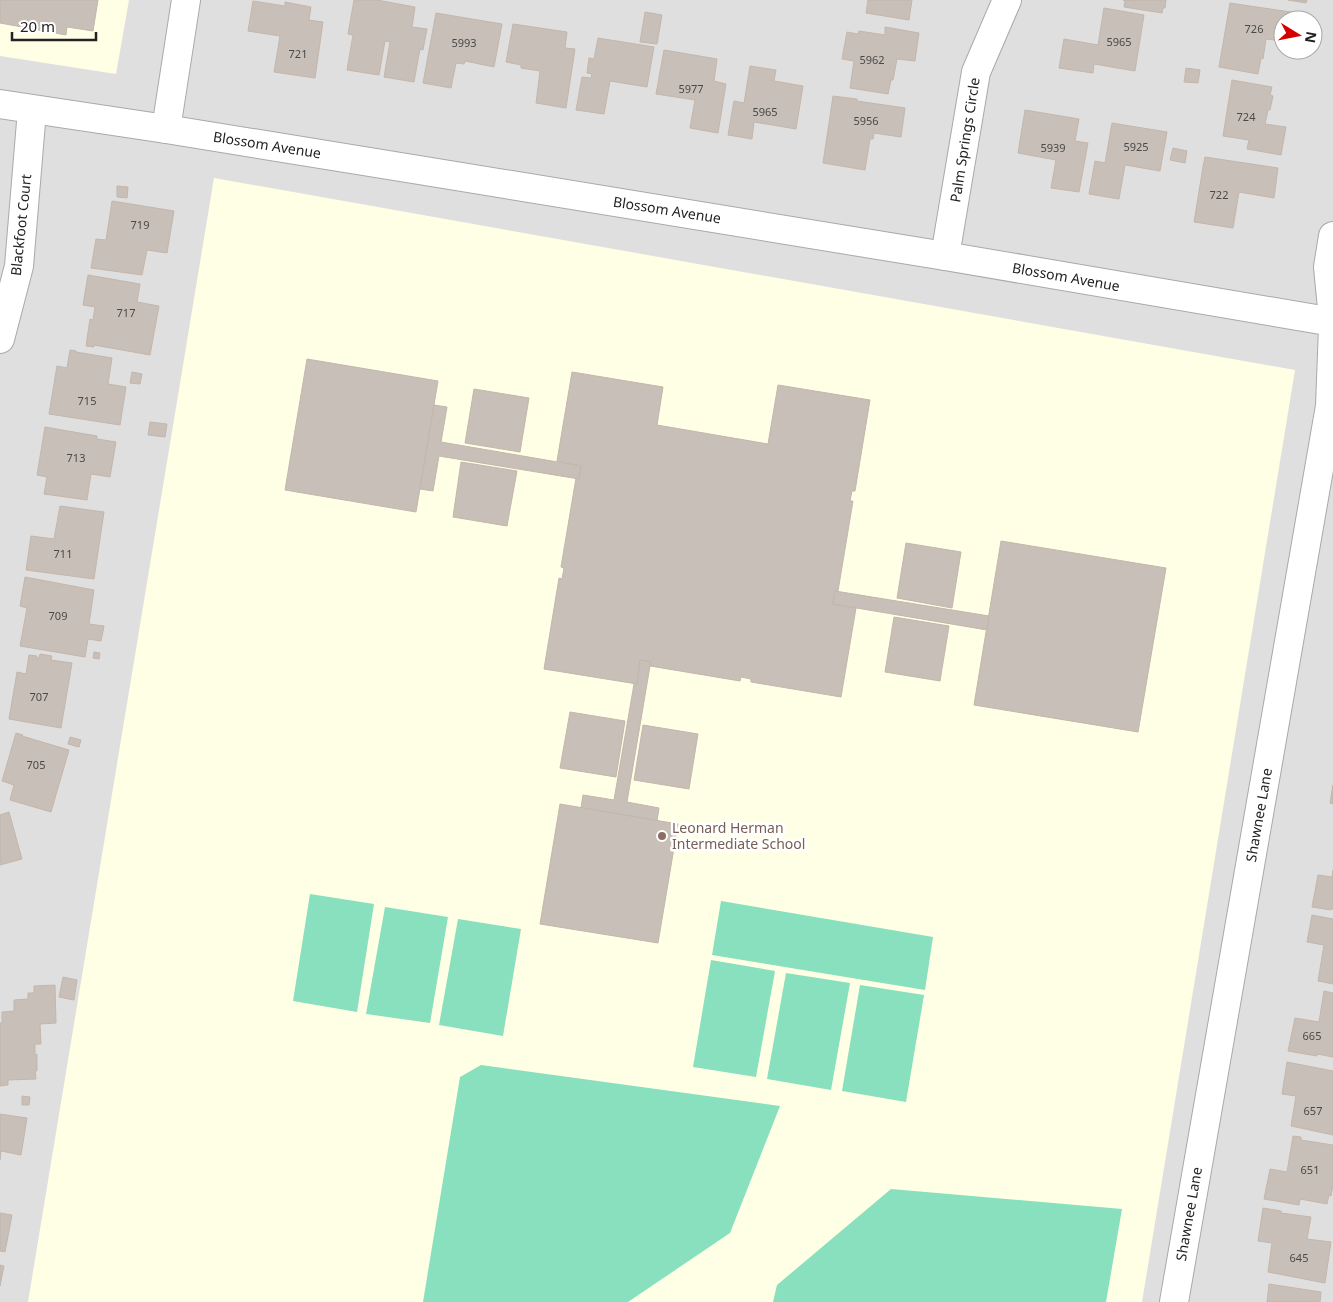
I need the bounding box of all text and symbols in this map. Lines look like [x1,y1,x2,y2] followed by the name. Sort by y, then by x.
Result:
[12,10,96,42] scale bar
[1273,10,1323,60] north arrow
[20,16,55,36] text: 20 m
[1245,21,1263,36] house number: 726
[1301,30,1322,45] text: N
[1106,34,1132,49] house number: 5965
[451,35,477,50] house number: 5993
[289,46,307,61] house number: 721
[859,52,885,67] house number: 5962
[945,76,984,204] street label: Palm Springs Circle
[678,81,704,96] house number: 5977
[752,104,778,119] house number: 5965
[1237,109,1256,124] house number: 724
[853,113,879,128] house number: 5956
[212,127,322,162] street label: Blossom Avenue
[1123,139,1149,154] house number: 5925
[1040,140,1066,155] house number: 5939
[6,173,35,277] street label: Blackfoot Court
[1210,187,1228,202] house number: 722
[612,192,722,227] street label: Blossom Avenue
[131,217,149,232] house number: 719
[1011,258,1121,295] street label: Blossom Avenue
[117,305,135,320] house number: 717
[78,393,96,408] house number: 715
[67,450,85,465] house number: 713
[54,546,72,561] house number: 711
[49,608,67,623] house number: 709
[30,689,48,704] house number: 707
[27,757,45,772] house number: 705
[1241,766,1276,863] street label: Shawnee Lane
[672,818,805,853] place label: Leonard Herman Intermediate School
[656,830,668,842] marker: Leonard Herman Intermediate School
[1303,1028,1321,1043] house number: 665
[1304,1103,1322,1118] house number: 657
[1301,1162,1319,1177] house number: 651
[1171,1165,1206,1262] street label: Shawnee Lane
[1290,1250,1308,1265] house number: 645

